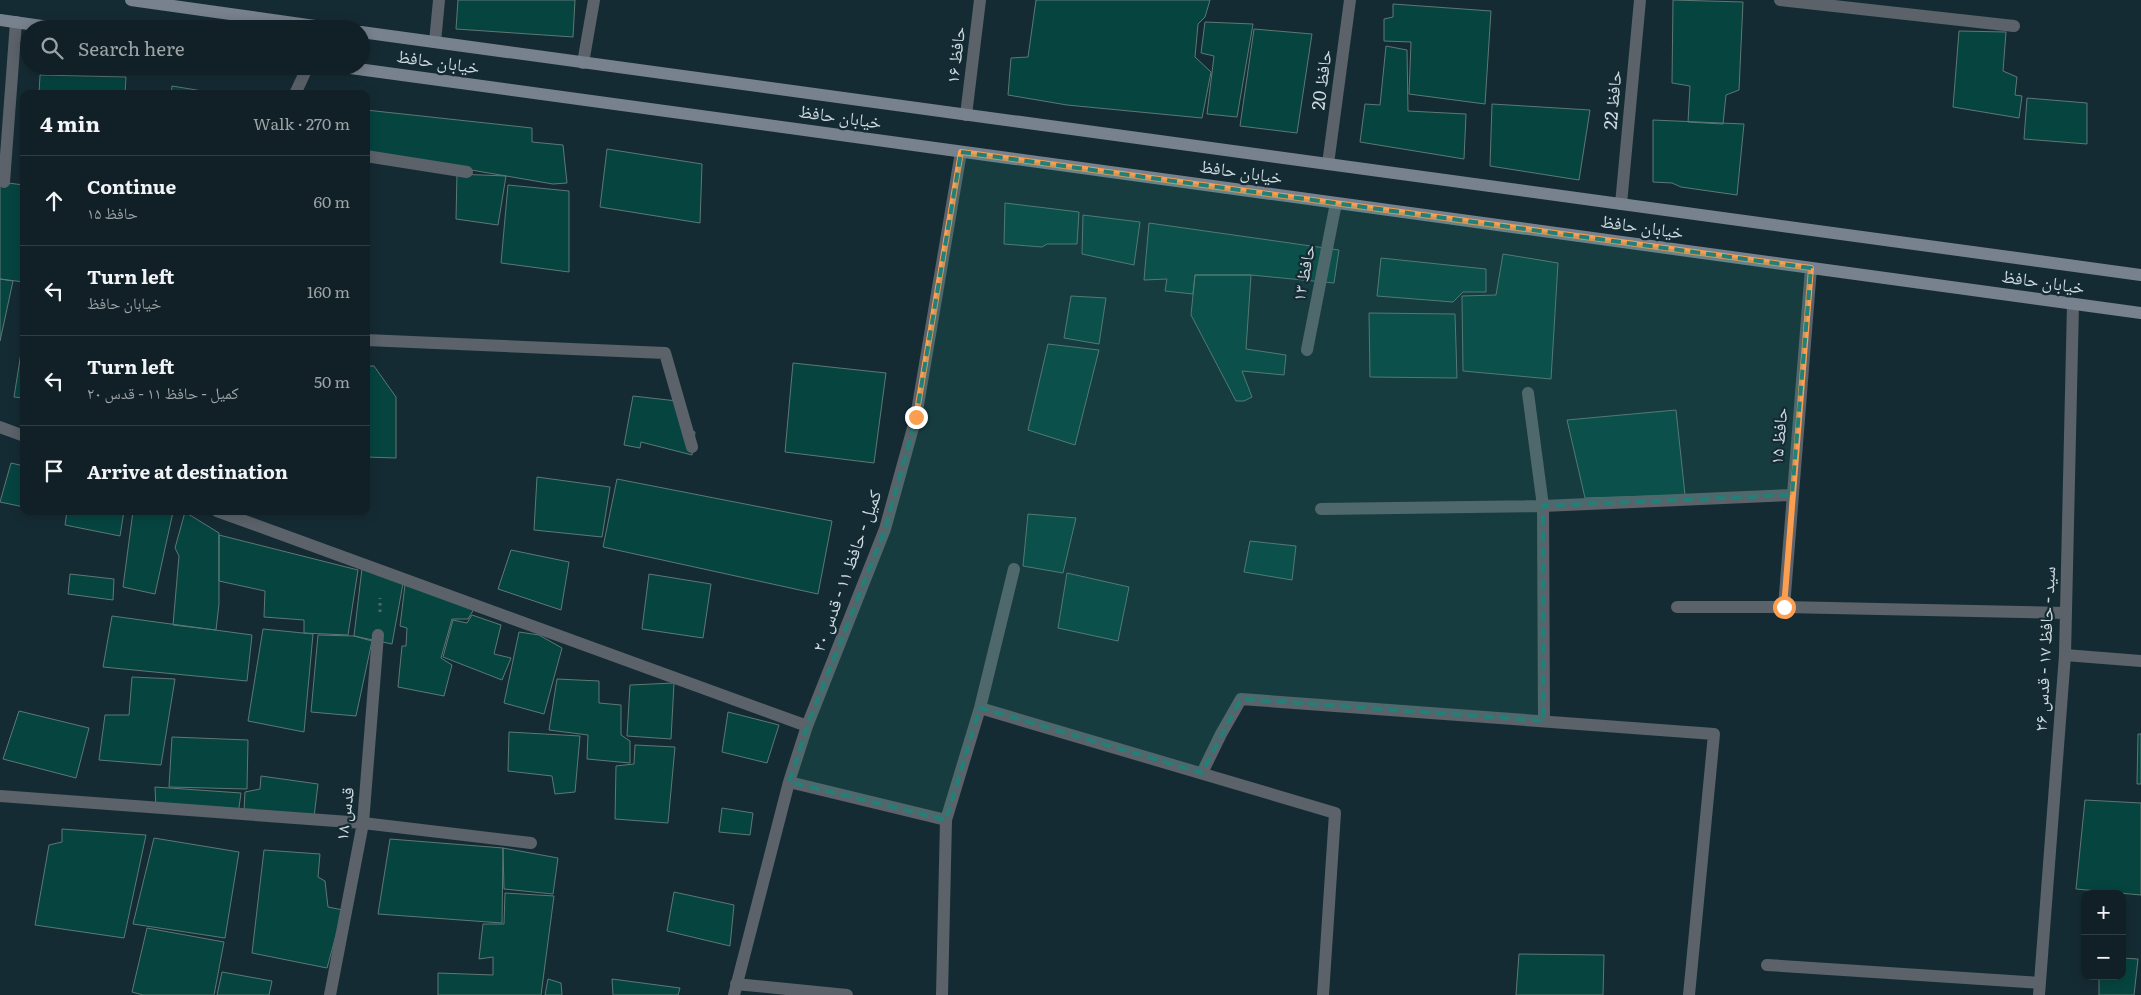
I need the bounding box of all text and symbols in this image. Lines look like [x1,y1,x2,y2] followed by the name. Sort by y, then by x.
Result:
[20,20,370,75] search box
[938,25,971,85] street label: حافظ ۱۶
[38,34,66,62] icon: search
[78,34,185,62] text: Search here
[395,41,482,80] street label: خیابان حافظ
[1303,48,1338,112] street label: حافظ 20
[1595,69,1628,131] street label: حافظ 22
[797,96,884,135] street label: خیابان حافظ
[40,107,100,138] text: 4 min
[253,111,350,135] text: Walk · 270 m
[1198,151,1285,190] street label: خیابان حافظ
[87,172,176,200] text: Continue
[40,187,68,215] icon: ahead
[313,189,350,213] text: 60 m
[87,200,138,224] text: حافظ ۱۵
[1599,206,1686,245] street label: خیابان حافظ
[1284,242,1321,303] street label: حافظ ۱۳
[2000,261,2087,300] street label: خیابان حافظ
[87,262,174,290] text: Turn left
[40,277,68,305] icon: left
[307,279,350,303] text: 160 m
[87,290,161,314] text: خیابان حافظ
[87,352,174,380] text: Turn left
[40,367,68,395] icon: left
[314,369,350,393] text: 50 m
[87,380,239,404] text: کمیل - حافظ ۱۱ - قدس ۲۰
[905,406,928,429] route end
[1762,406,1793,466] street label: حافظ ۱۵
[40,457,68,485] icon: arrive
[87,457,288,485] text: Arrive at destination
[804,485,888,655] street label: کمیل - حافظ ۱۱ - قدس ۲۰
[2026,566,2061,732] street label: سید - حافظ ۱۷ - قدس ۲۶
[1773,596,1796,619] route start
[327,785,360,842] street label: قدس ۱۸
[2081,890,2126,980] map controls
[2081,890,2126,935] button: +
[2081,935,2126,980] button: −

